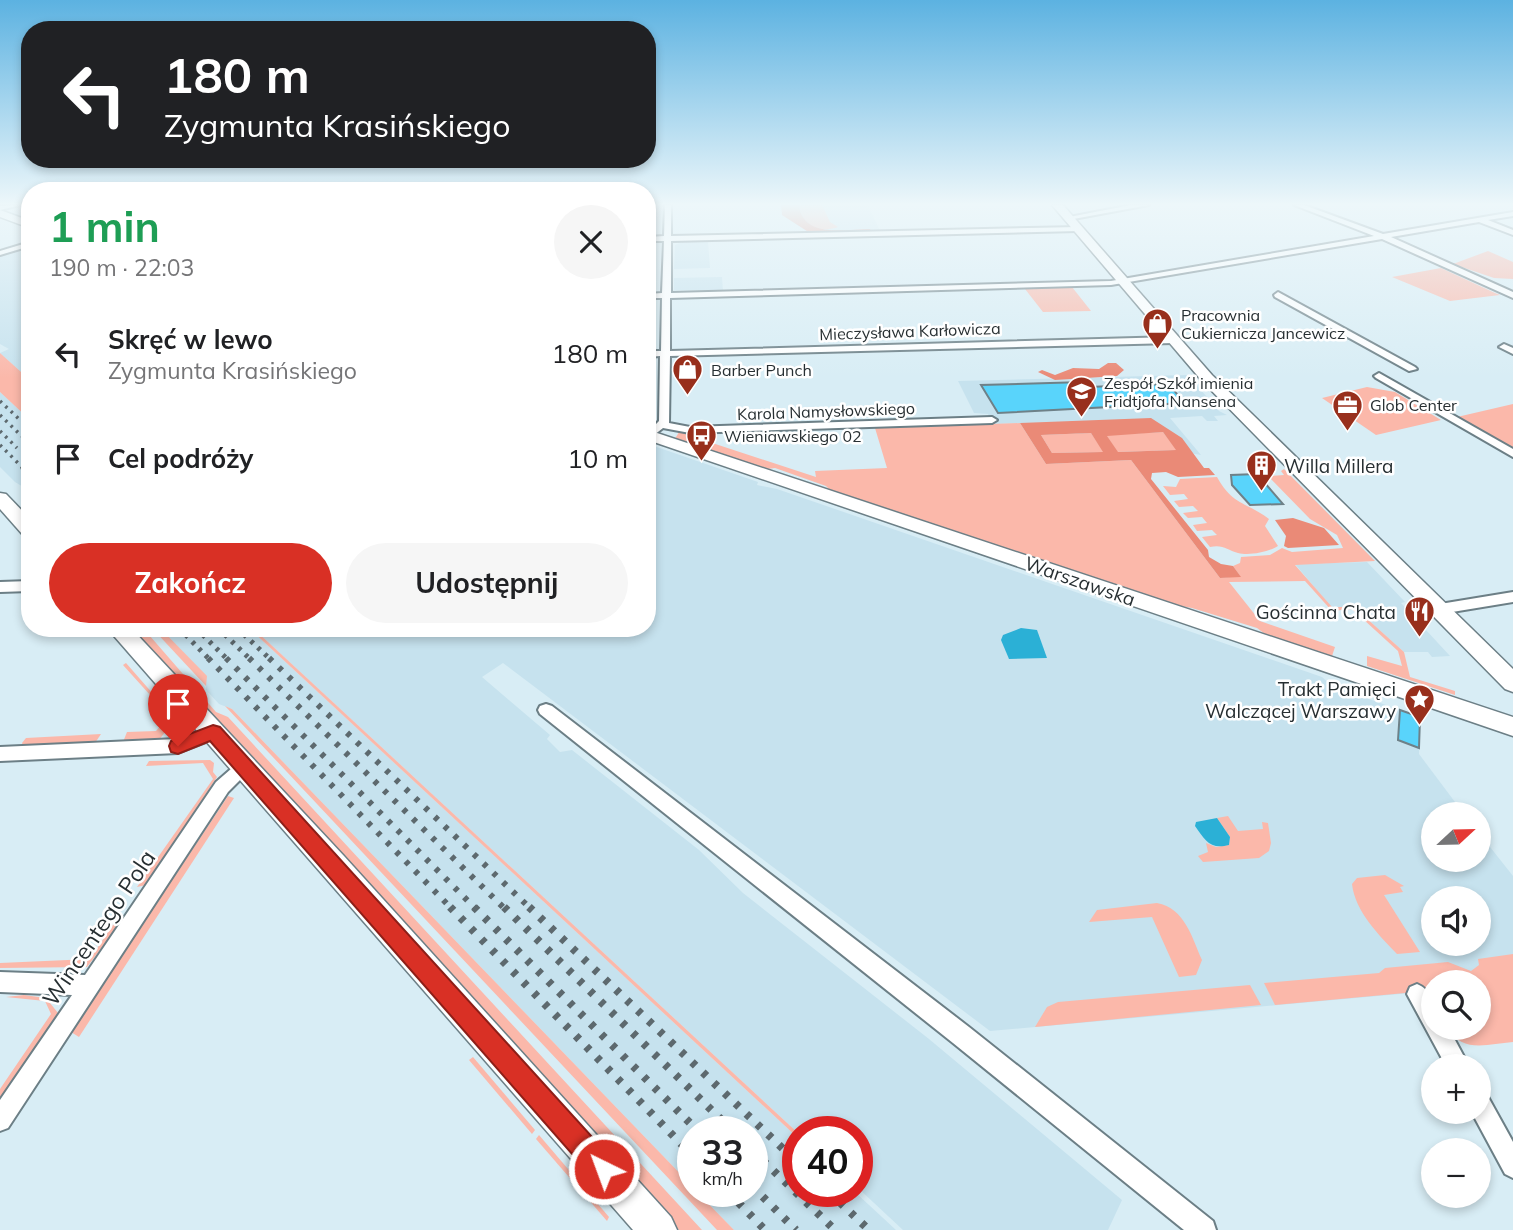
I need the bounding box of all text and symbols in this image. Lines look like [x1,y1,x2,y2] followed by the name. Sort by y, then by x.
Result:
[164,44,310,105] text: 180 m
[49,49,140,140] icon: left
[164,105,510,145] text: Zygmunta Krasińskiego
[49,200,160,253] text: 1 min
[554,205,628,279] button: close
[49,253,194,282] text: 190 m · 22:03
[1181,305,1345,343] place label: Pracownia Cukiernicza Jancewicz
[1141,307,1175,351] shop icon: Pracownia Cukiernicza Jancewicz
[819,318,1001,344] street label: Mieczysława Karłowicza
[108,323,273,356] text: Skręć w lewo
[49,335,87,373] icon: left
[552,337,628,370] text: 180 m
[671,353,705,397] shop icon: Barber Punch
[108,356,357,385] text: Zygmunta Krasińskiego
[711,360,812,380] place label: Barber Punch
[1104,373,1253,411] place label: Zespół Szkół imienia Fridtjofa Nansena
[1064,375,1098,419] school or university icon: Zespół Szkół imienia Fridtjofa Nansena
[1330,388,1364,432] office icon: Glob Center
[1370,395,1457,415] place label: Glob Center
[737,398,915,424] street label: Karola Namysłowskiego
[684,419,718,463] bus stop icon: Wieniawskiego 02
[724,426,862,446] place label: Wieniawskiego 02
[49,440,87,478] icon: arrive
[108,442,253,475] text: Cel podróży
[567,442,628,475] text: 10 m
[1244,449,1278,493] building icon: Willa Millera
[1284,454,1393,478] place label: Willa Millera
[49,543,332,623] button: Zakończ
[346,543,628,623] button: Udostępnij
[1021,551,1139,611] street label: Warszawska
[1402,595,1436,639] restaurant icon: Gościnna Chata
[1256,600,1396,624] place label: Gościnna Chata
[148,674,208,746] pin
[1205,677,1396,723] place label: Trakt Pamięci Walczącej Warszawy
[1402,683,1436,727] place icon: Trakt Pamięci Walczącej Warszawy
[159,685,197,723] icon: arrive
[1421,802,1491,872] north arrow
[1421,802,1491,1208] map controls
[36,844,161,1011] street label: Wincentego Pola
[1421,886,1491,956] button: sound
[1421,970,1491,1040] button: search
[1421,1054,1491,1124] button: +
[782,1116,873,1207] speed limit sign: 40
[701,1130,744,1174] text: 33
[567,1132,641,1206] position arrow
[1421,1138,1491,1208] button: −
[702,1167,743,1190] text: km/h

